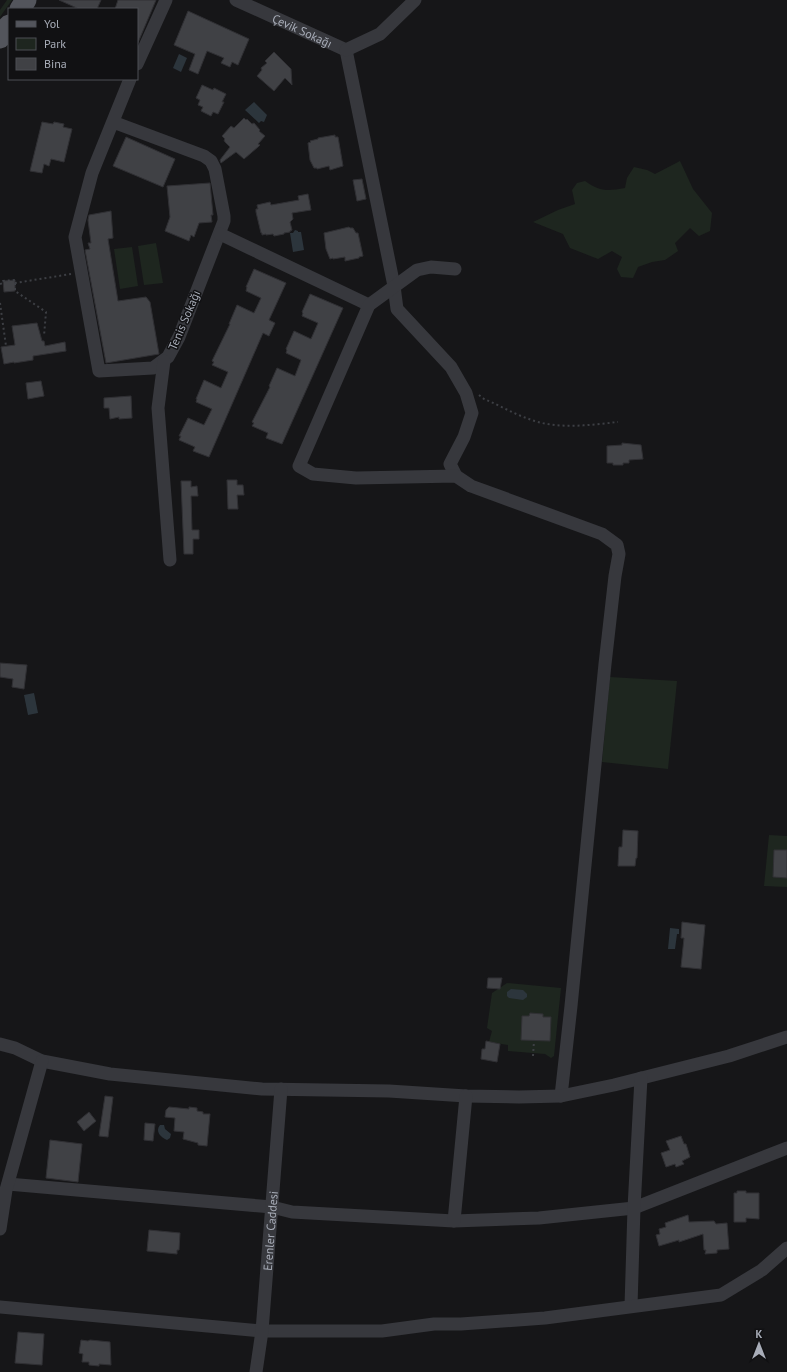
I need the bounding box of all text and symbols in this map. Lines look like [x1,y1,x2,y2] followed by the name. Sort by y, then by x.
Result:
[8,8,138,80] legend
[270,10,335,50] street label: Çevik Sokağı
[44,16,60,31] text: Yol
[44,36,66,51] text: Park
[44,56,67,71] text: Bina
[165,288,203,352] street label: Tenis Sokağı
[259,1190,280,1271] street label: Erenler Caddesi
[739,1324,779,1364] north arrow
[756,1327,763,1341] text: K

